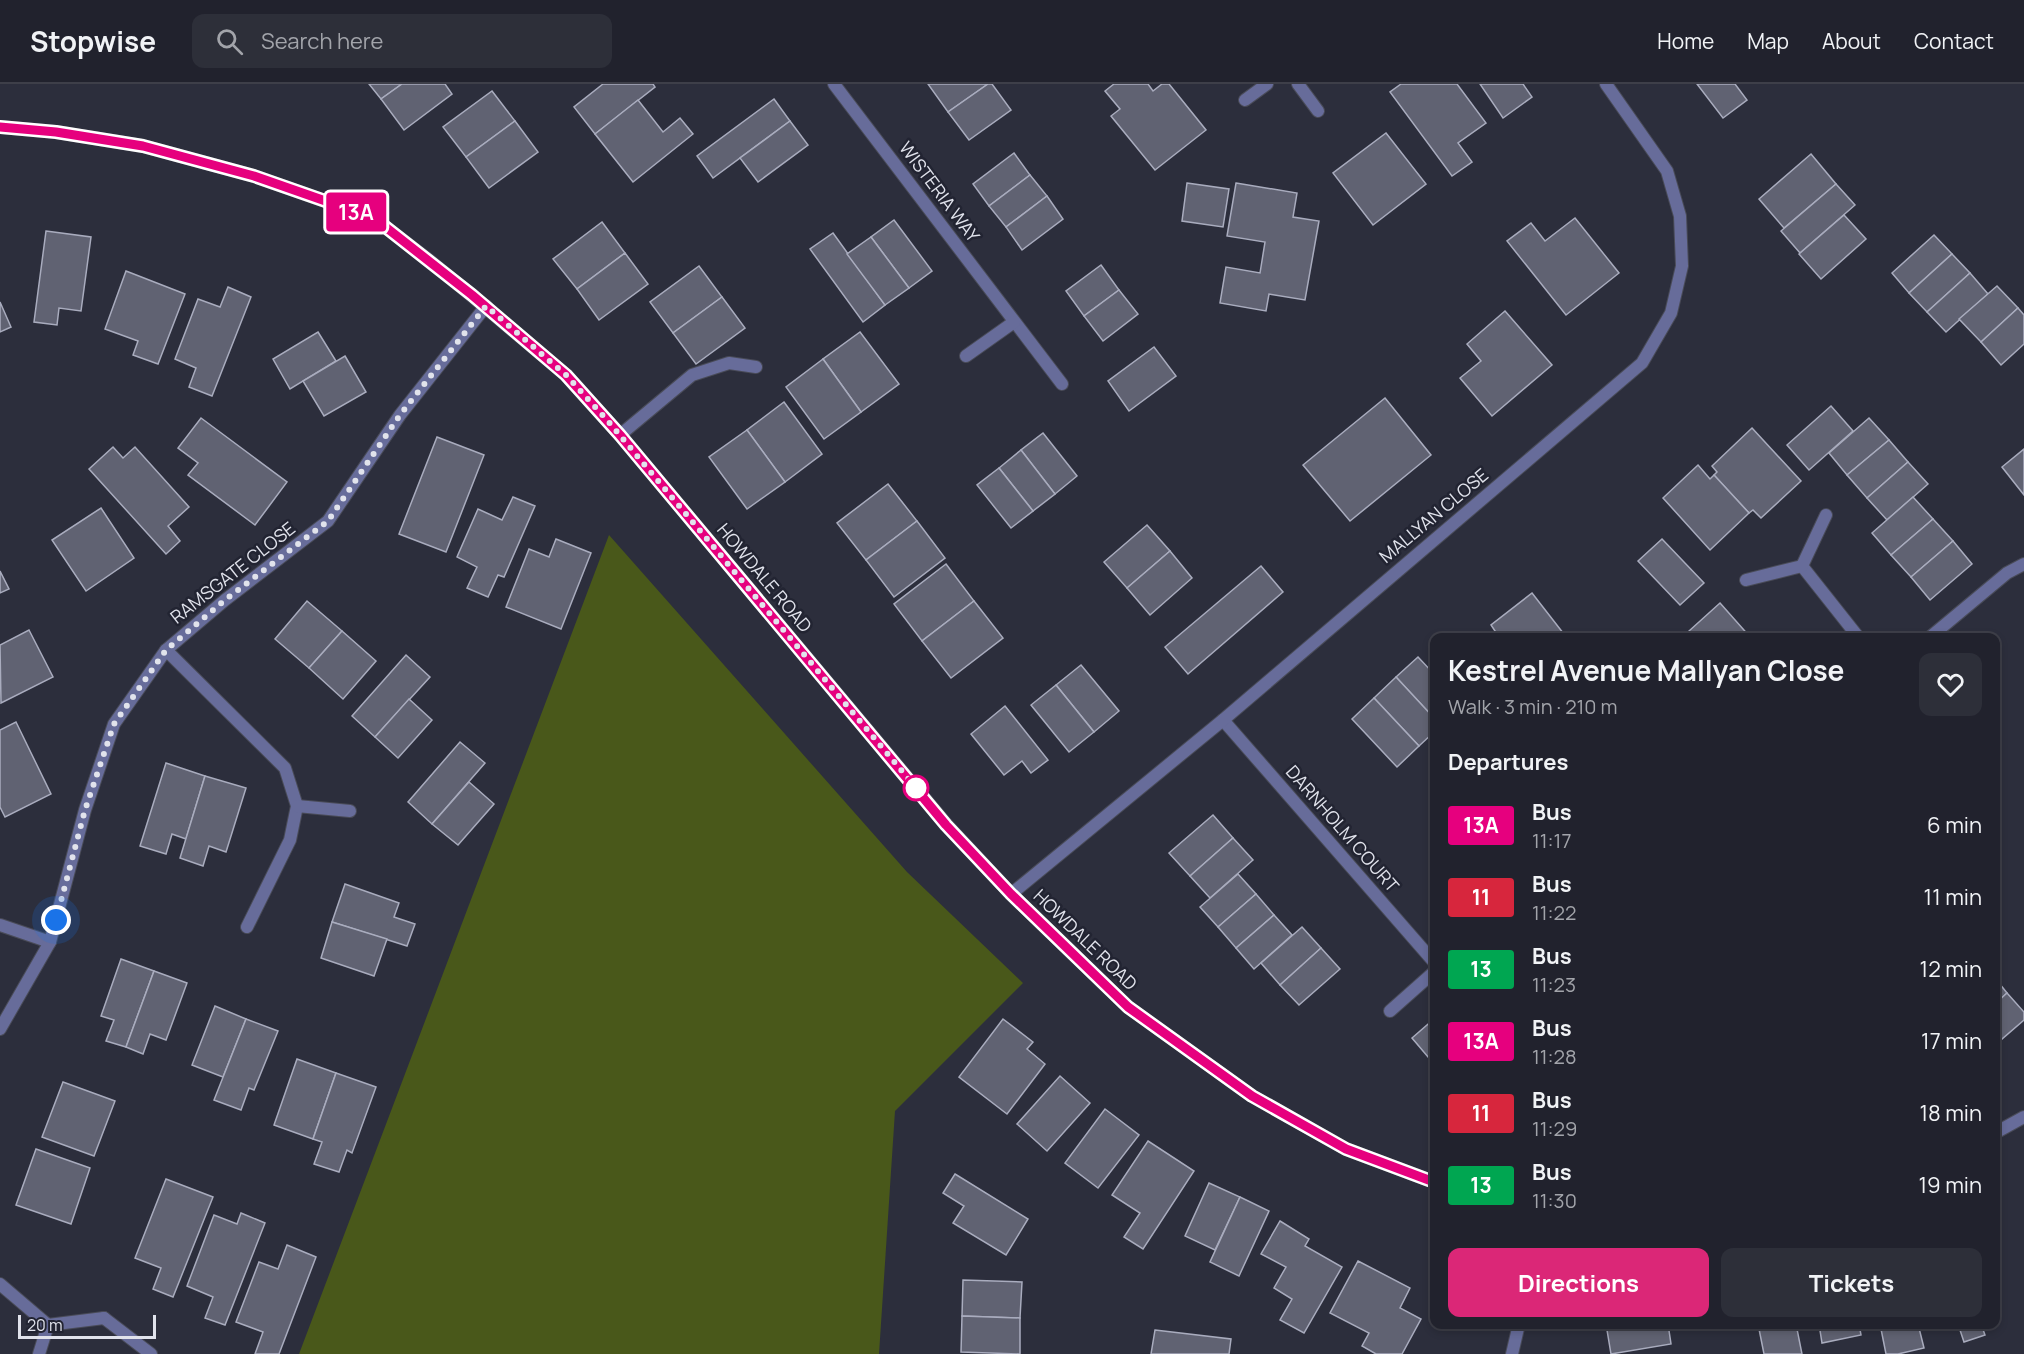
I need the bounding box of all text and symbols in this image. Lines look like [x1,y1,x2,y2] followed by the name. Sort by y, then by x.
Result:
[192,14,612,68] search box
[30,22,156,60] text: Stopwise
[213,25,246,58] icon: search
[261,26,383,56] text: Search here
[1657,27,1714,55] text: Home
[1747,27,1789,55] text: Map
[1822,27,1881,55] text: About
[1914,27,1994,55] text: Contact
[894,136,986,247] street label: WISTERIA WAY
[322,192,391,232] line badge: 13A
[338,198,374,226] text: 13A
[1374,463,1493,568] street label: MALLYAN CLOSE
[165,516,300,629] street label: RAMSGATE CLOSE
[712,518,817,637] street label: HOWDALE ROAD
[1448,651,1844,689] text: Kestrel Avenue Mallyan Close
[1919,653,1982,716] button: heart
[1448,693,1618,720] text: Walk · 3 min · 210 m
[1448,747,1568,777] text: Departures
[1281,760,1405,897] street label: DARNHOLM COURT
[903,775,929,801] unlabelled marker
[1532,797,1572,827] text: Bus
[1927,810,1982,840] text: 6 min
[1463,811,1499,839] text: 13A
[1532,827,1571,854] text: 11:17
[1532,869,1572,899] text: Bus
[1924,882,1982,912] text: 11 min
[1472,883,1490,911] text: 11
[1029,884,1143,995] street label: HOWDALE ROAD
[1532,899,1576,926] text: 11:22
[41,905,71,935] your location
[1532,941,1572,971] text: Bus
[1920,954,1982,984] text: 12 min
[1470,955,1492,983] text: 13
[1532,971,1576,998] text: 11:23
[1532,1013,1572,1043] text: Bus
[1921,1026,1982,1056] text: 17 min
[1463,1027,1499,1055] text: 13A
[1532,1043,1577,1070] text: 11:28
[1532,1085,1572,1115] text: Bus
[1919,1098,1982,1128] text: 18 min
[1472,1099,1490,1127] text: 11
[1532,1115,1577,1142] text: 11:29
[1532,1157,1572,1187] text: Bus
[1919,1170,1982,1200] text: 19 min
[1470,1171,1492,1199] text: 13
[1532,1187,1577,1214] text: 11:30
[1448,1248,1709,1317] button: Directions
[1721,1248,1982,1317] button: Tickets
[18,1312,156,1340] scale bar
[27,1314,63,1336] text: 20 m

